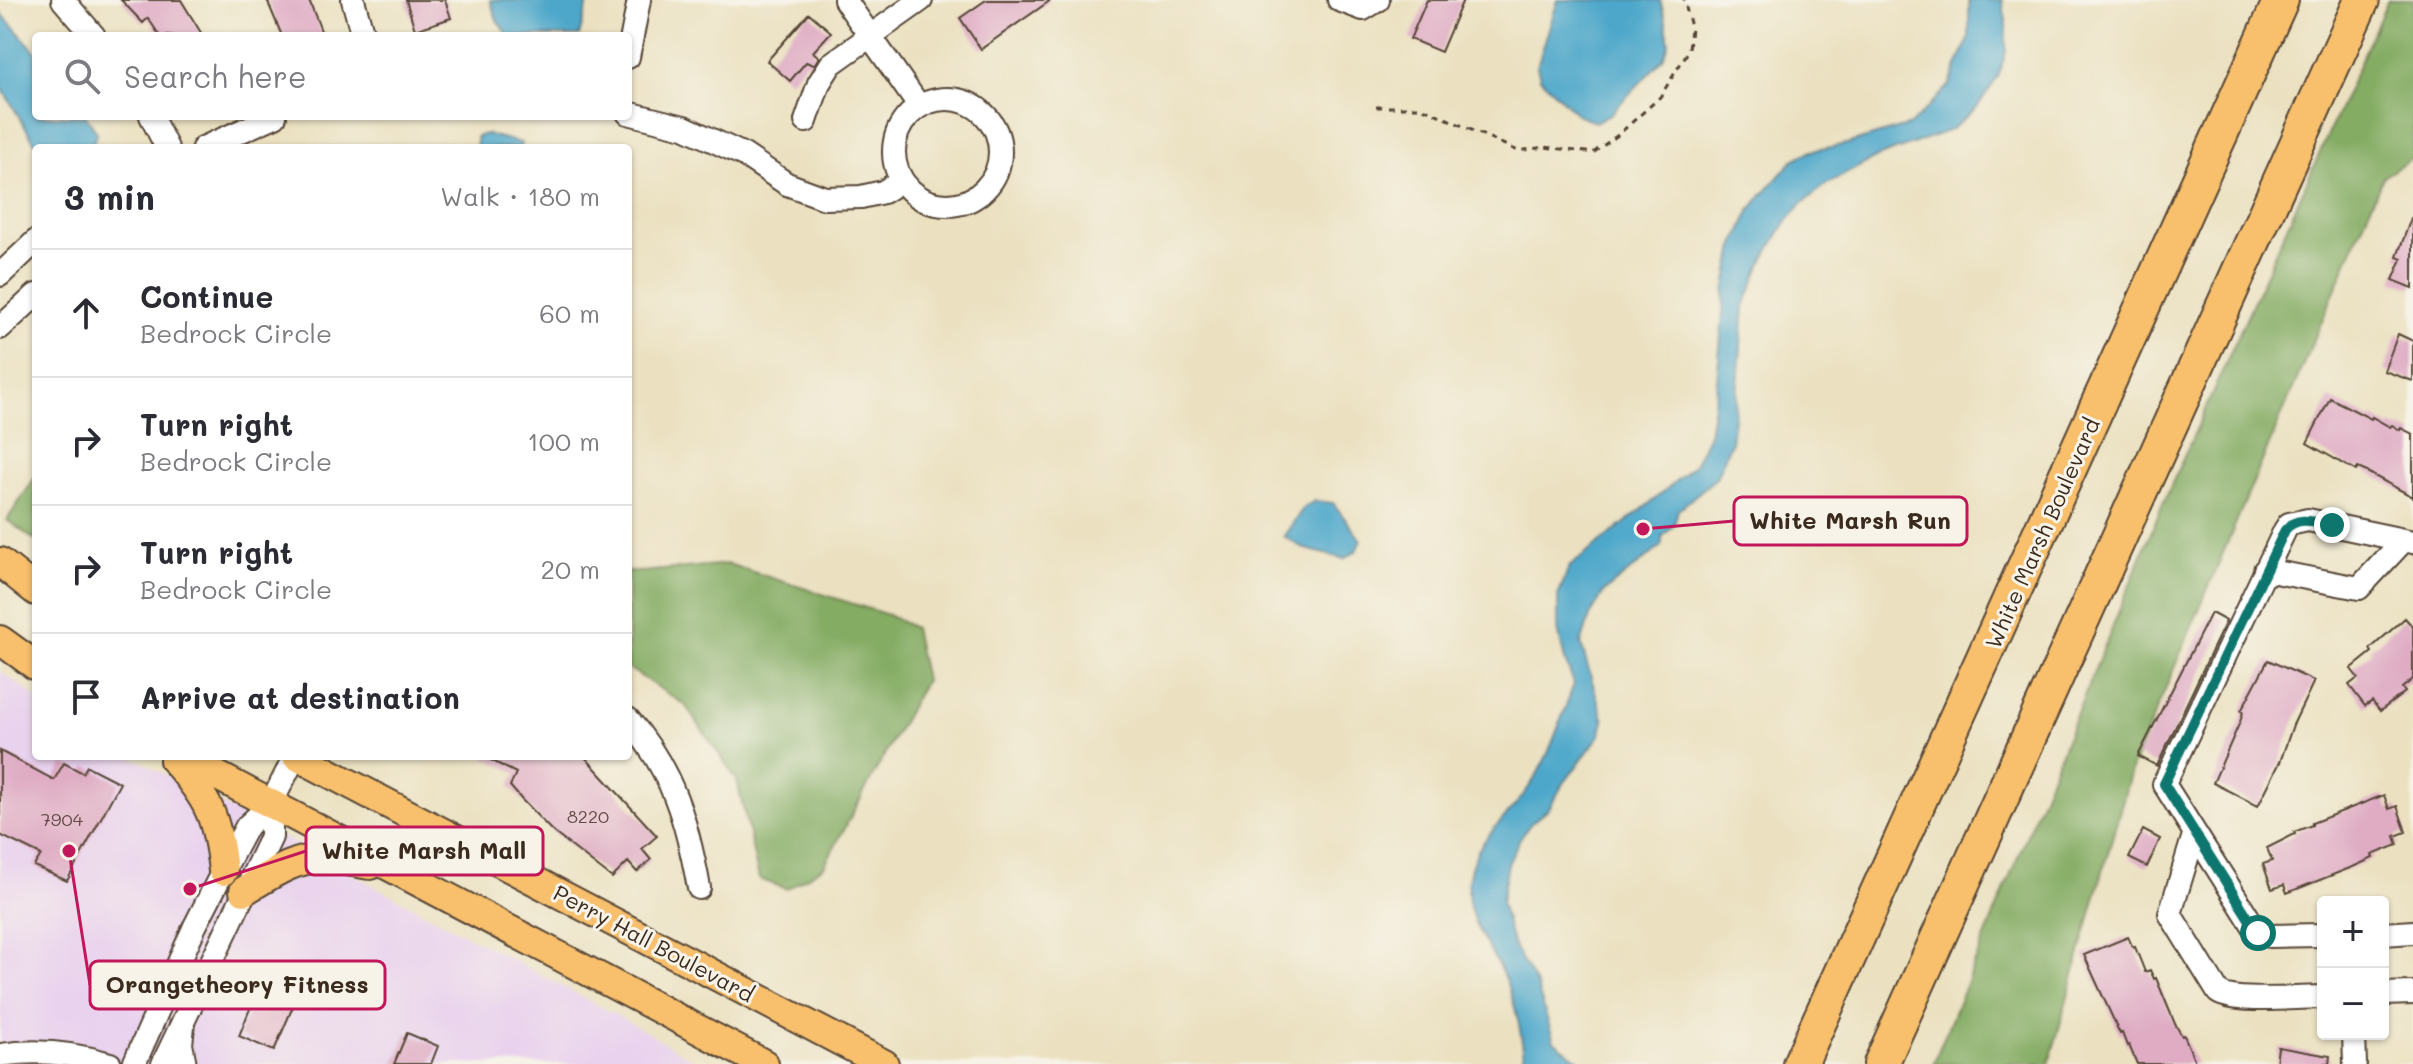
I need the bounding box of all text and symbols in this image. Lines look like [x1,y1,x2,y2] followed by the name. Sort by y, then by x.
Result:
[32,32,632,120] search box
[60,54,104,98] icon: search
[124,56,307,96] text: Search here
[64,174,155,219] text: 3 min
[440,179,600,213] text: Walk · 180 m
[140,276,273,316] text: Continue
[64,291,108,335] icon: ahead
[539,296,600,330] text: 60 m
[140,316,332,350] text: Bedrock Circle
[140,404,293,444] text: Turn right
[1978,413,2106,653] street label: White Marsh Boulevard
[64,419,108,463] icon: right
[527,424,600,458] text: 100 m
[140,444,332,478] text: Bedrock Circle
[1734,497,1967,545] callout: White Marsh Run
[1749,504,1951,535] text: White Marsh Run
[2314,507,2350,543] route end
[140,532,293,572] text: Turn right
[64,547,108,591] icon: right
[540,552,600,586] text: 20 m
[140,572,332,606] text: Bedrock Circle
[64,675,108,719] icon: arrive
[140,677,460,717] text: Arrive at destination
[567,804,609,828] house number: 8220
[41,807,84,831] house number: 7904
[306,827,543,875] callout: White Marsh Mall
[322,834,526,865] text: White Marsh Mall
[549,878,759,1008] street label: Perry Hall Boulevard
[2317,896,2389,1040] map controls
[2317,896,2389,968] button: +
[2240,915,2276,951] route start
[90,961,385,1009] callout: Orangetheory Fitness
[105,968,369,999] text: Orangetheory Fitness
[2317,968,2389,1040] button: −

